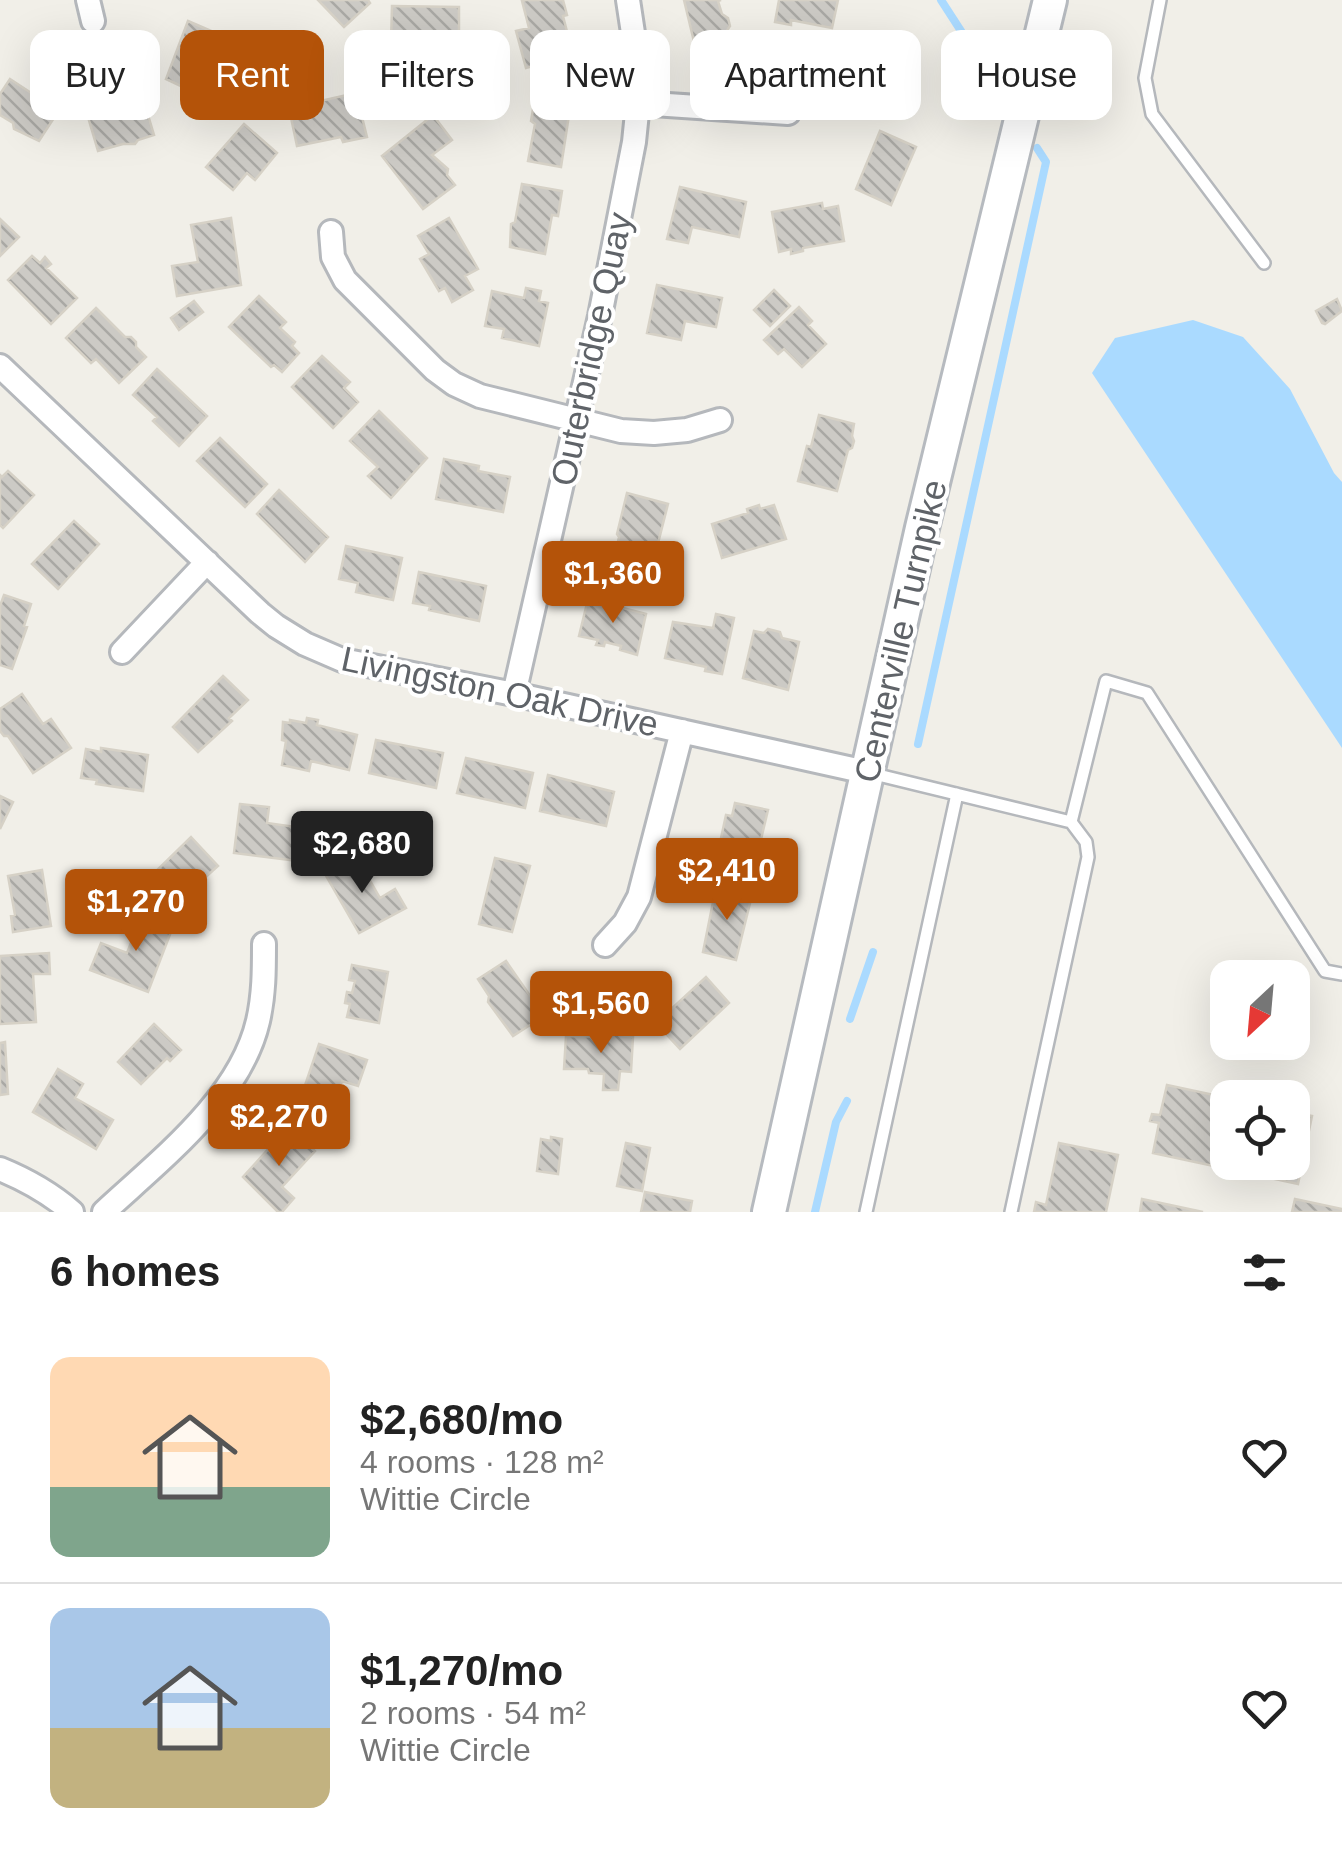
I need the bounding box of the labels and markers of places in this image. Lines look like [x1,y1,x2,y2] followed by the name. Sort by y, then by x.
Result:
[532,541,694,626] pin: $1,360
[281,811,443,896] pin: $2,680
[646,838,808,923] pin: $2,410
[55,869,217,954] pin: $1,270
[520,971,682,1056] pin: $1,560
[198,1084,360,1169] pin: $2,270

